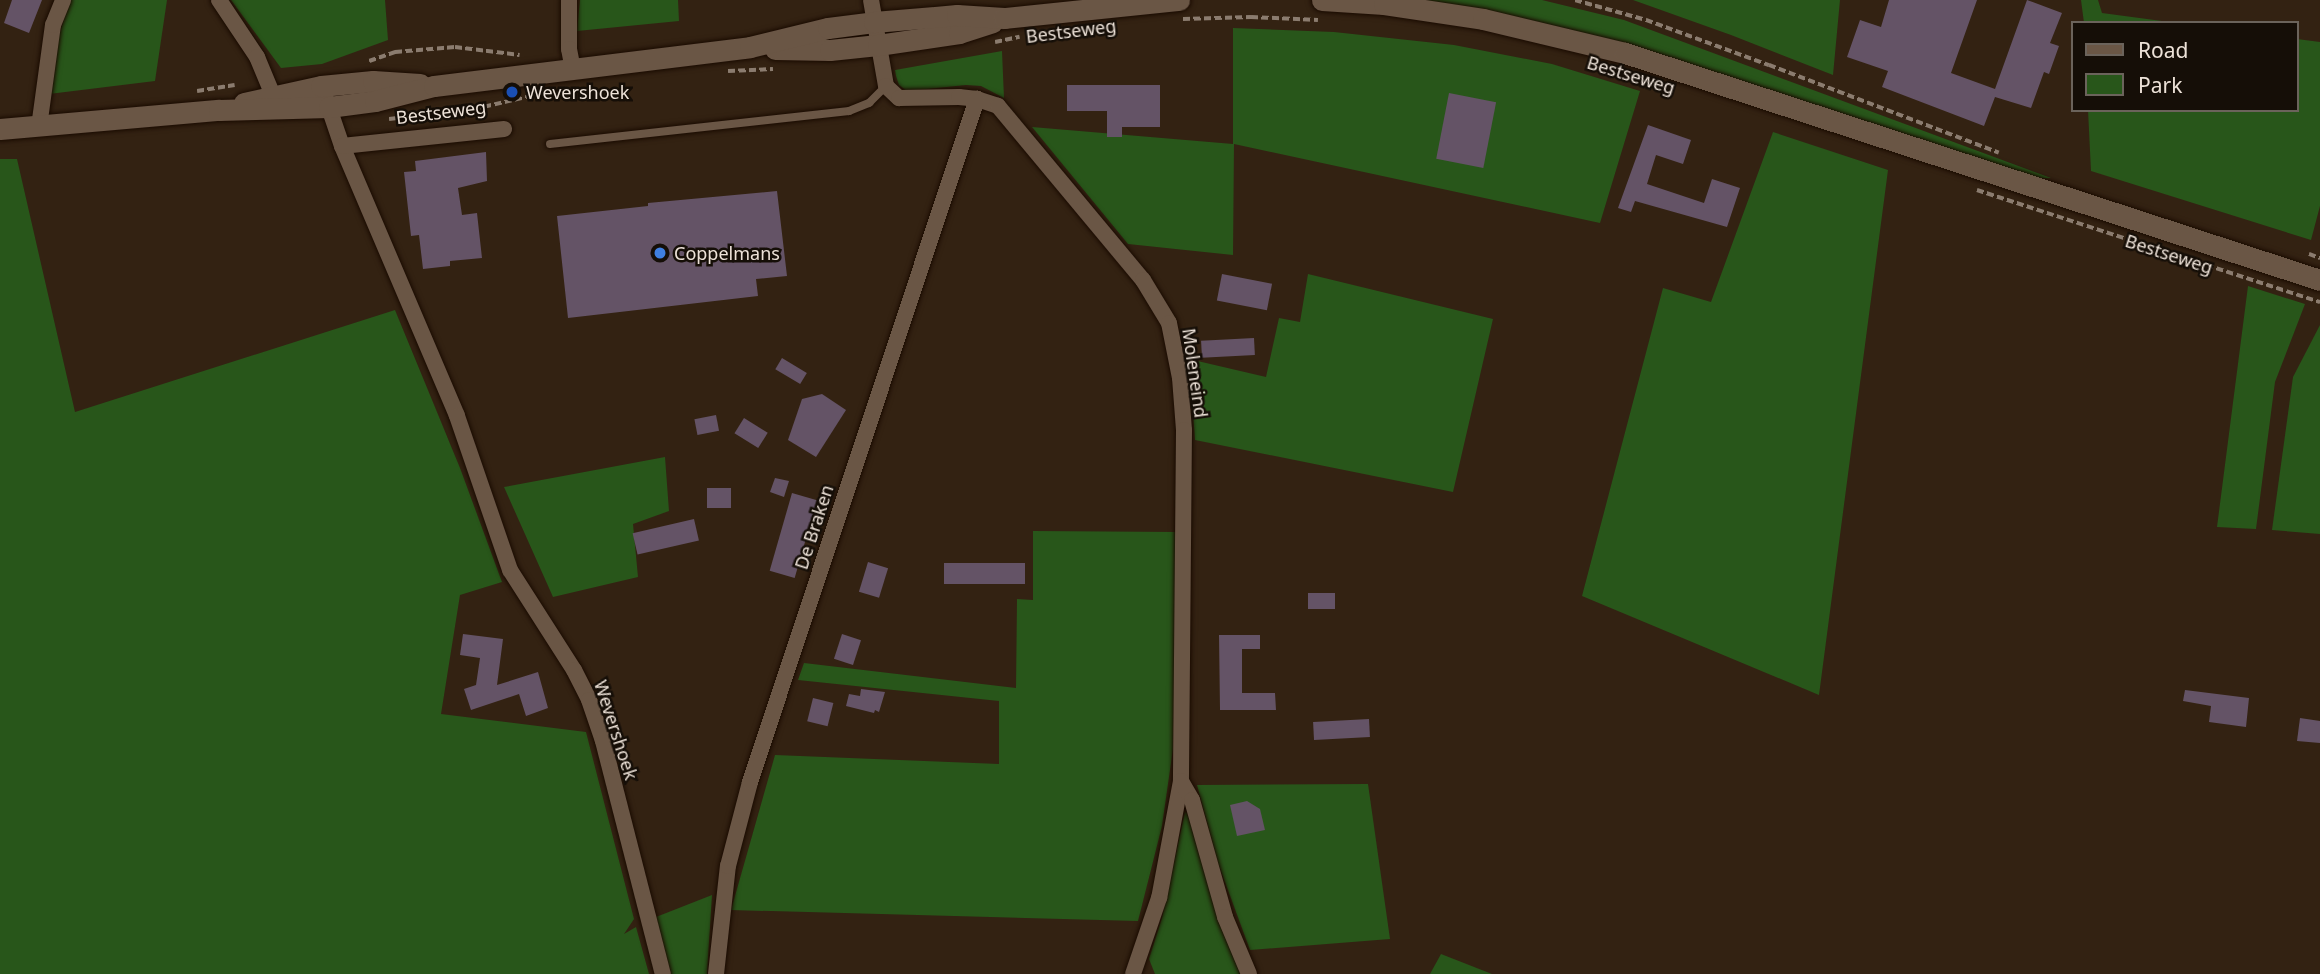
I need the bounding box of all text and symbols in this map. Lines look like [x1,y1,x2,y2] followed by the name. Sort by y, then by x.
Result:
[1025,15,1117,47] street label: Bestseweg
[2072,21,2299,112] legend
[2138,36,2188,64] text: Road
[1584,51,1678,99] street label: Bestseweg
[2138,71,2182,99] text: Park
[526,81,629,103] place label: Wevershoek
[504,84,520,100] marker: Wevershoek
[395,96,487,128] street label: Bestseweg
[2123,230,2215,278] street label: Bestseweg
[674,242,780,264] place label: Coppelmans
[652,245,668,261] marker: Coppelmans
[1178,327,1212,419] street label: Moleneind
[790,482,838,572] street label: De Braken
[590,678,642,782] street label: Wevershoek

